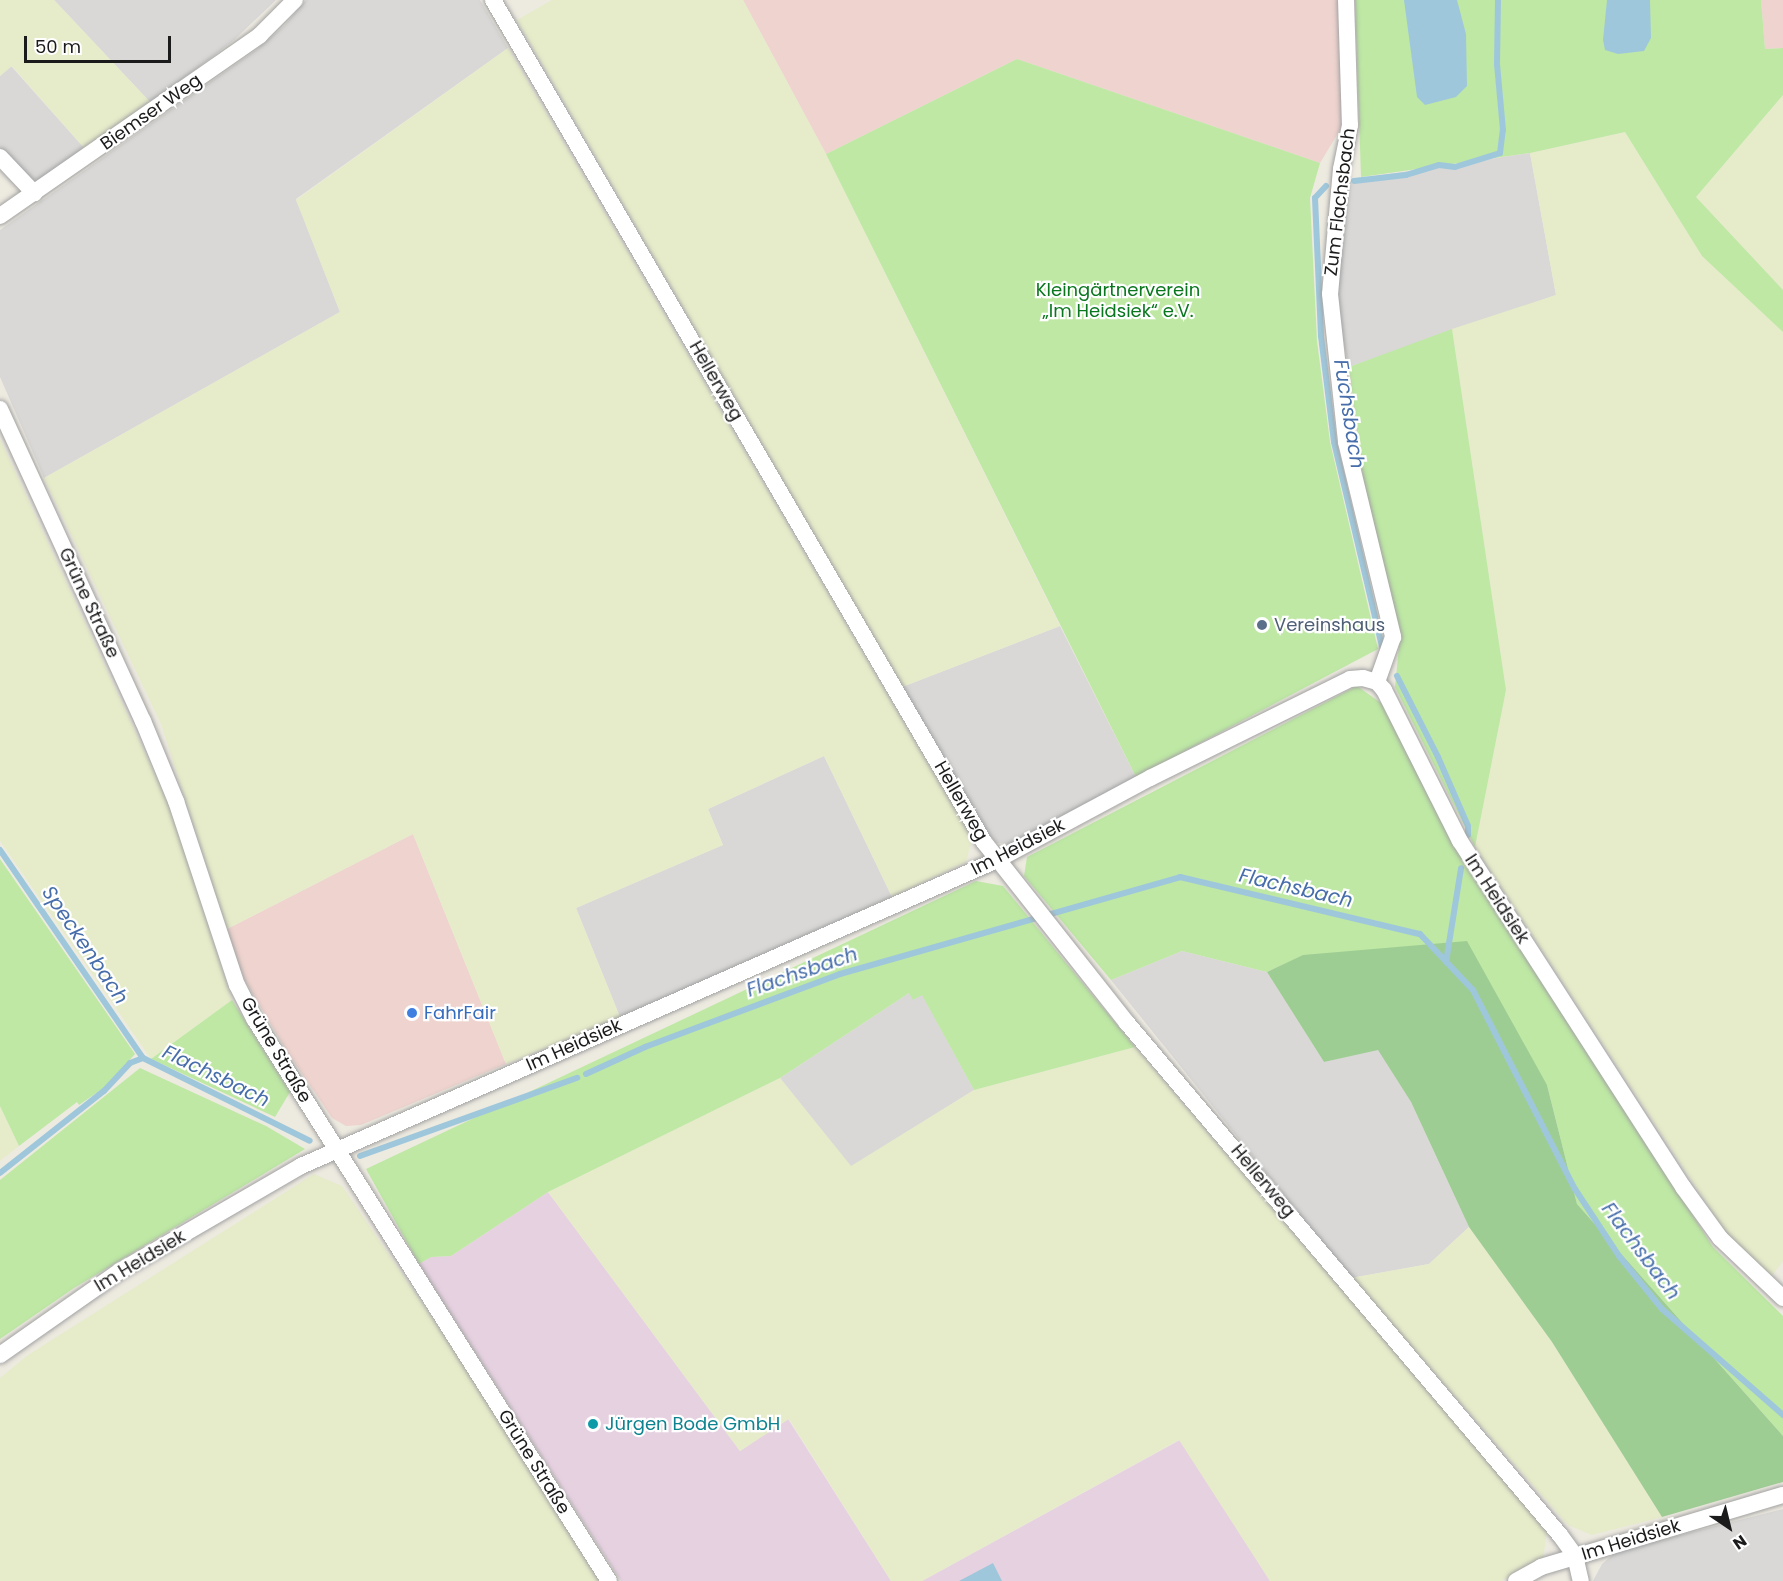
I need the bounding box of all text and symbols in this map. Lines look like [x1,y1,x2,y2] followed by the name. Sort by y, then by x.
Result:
[27,24,174,62] scale bar
[35,34,81,59] text: 50 m
[96,69,206,155] street label: Biemser Weg
[1320,127,1360,277] street label: Zum Flachsbach
[1036,280,1200,322] park label: Kleingärtnerverein „Im Heidsiek“ e.V.
[685,337,747,425] street label: Hellerweg
[1329,358,1369,470] water label: Fuchsbach
[54,544,124,662] street label: Grüne Straße
[1274,614,1385,636] place label: Vereinshaus
[1255,618,1269,632] marker: Vereinshaus
[930,757,992,845] street label: Hellerweg
[968,814,1068,880] street label: Im Heidsiek
[1460,850,1534,948] street label: Im Heidsiek
[1237,863,1355,913] water label: Flachsbach
[37,881,133,1009] water label: Speckenbach
[743,942,861,1002] water label: Flachsbach
[236,993,316,1107] street label: Grüne Straße
[424,1002,496,1024] place label: FahrFair
[405,1006,419,1020] marker: FahrFair
[523,1014,625,1076] street label: Im Heidsiek
[159,1040,273,1112] water label: Flachsbach
[1226,1140,1300,1222] street label: Hellerweg
[1597,1198,1685,1304] water label: Flachsbach
[91,1225,189,1297] street label: Im Heidsiek
[493,1406,575,1518] street label: Grüne Straße
[605,1413,780,1435] place label: Jürgen Bode GmbH
[586,1417,600,1431] marker: Jürgen Bode GmbH
[1699,1497,1759,1557] north arrow
[1579,1515,1683,1565] street label: Im Heidsiek
[1728,1529,1751,1555] text: N

